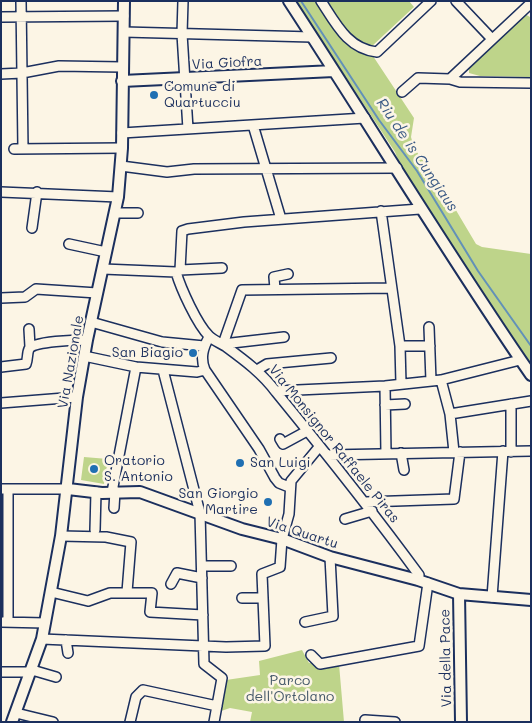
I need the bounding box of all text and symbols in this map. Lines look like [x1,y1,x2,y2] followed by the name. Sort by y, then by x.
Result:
[191,53,263,73] street label: Via Giofra
[164,79,241,111] place label: Comune di Quartucciu
[148,89,160,101] marker: Comune di Quartucciu
[372,95,462,215] water label: Riu de is Cungiaus
[55,314,87,410] street label: Via Nazionale
[112,345,183,361] place label: San Biagio
[187,347,199,359] marker: San Biagio
[265,362,403,526] street label: Via Monsignor Raffaele Piras
[104,453,173,486] place label: Oratorio S. Antonio
[250,455,311,471] place label: San Luigi
[234,457,246,469] marker: San Luigi
[88,463,100,475] marker: Oratorio S. Antonio
[178,486,258,518] place label: San Giorgio Martire
[262,496,274,508] marker: San Giorgio Martire
[264,513,340,553] street label: Via Quartu
[437,609,455,707] street label: Via della Pace
[246,673,334,706] park label: Parco dell'Ortolano

